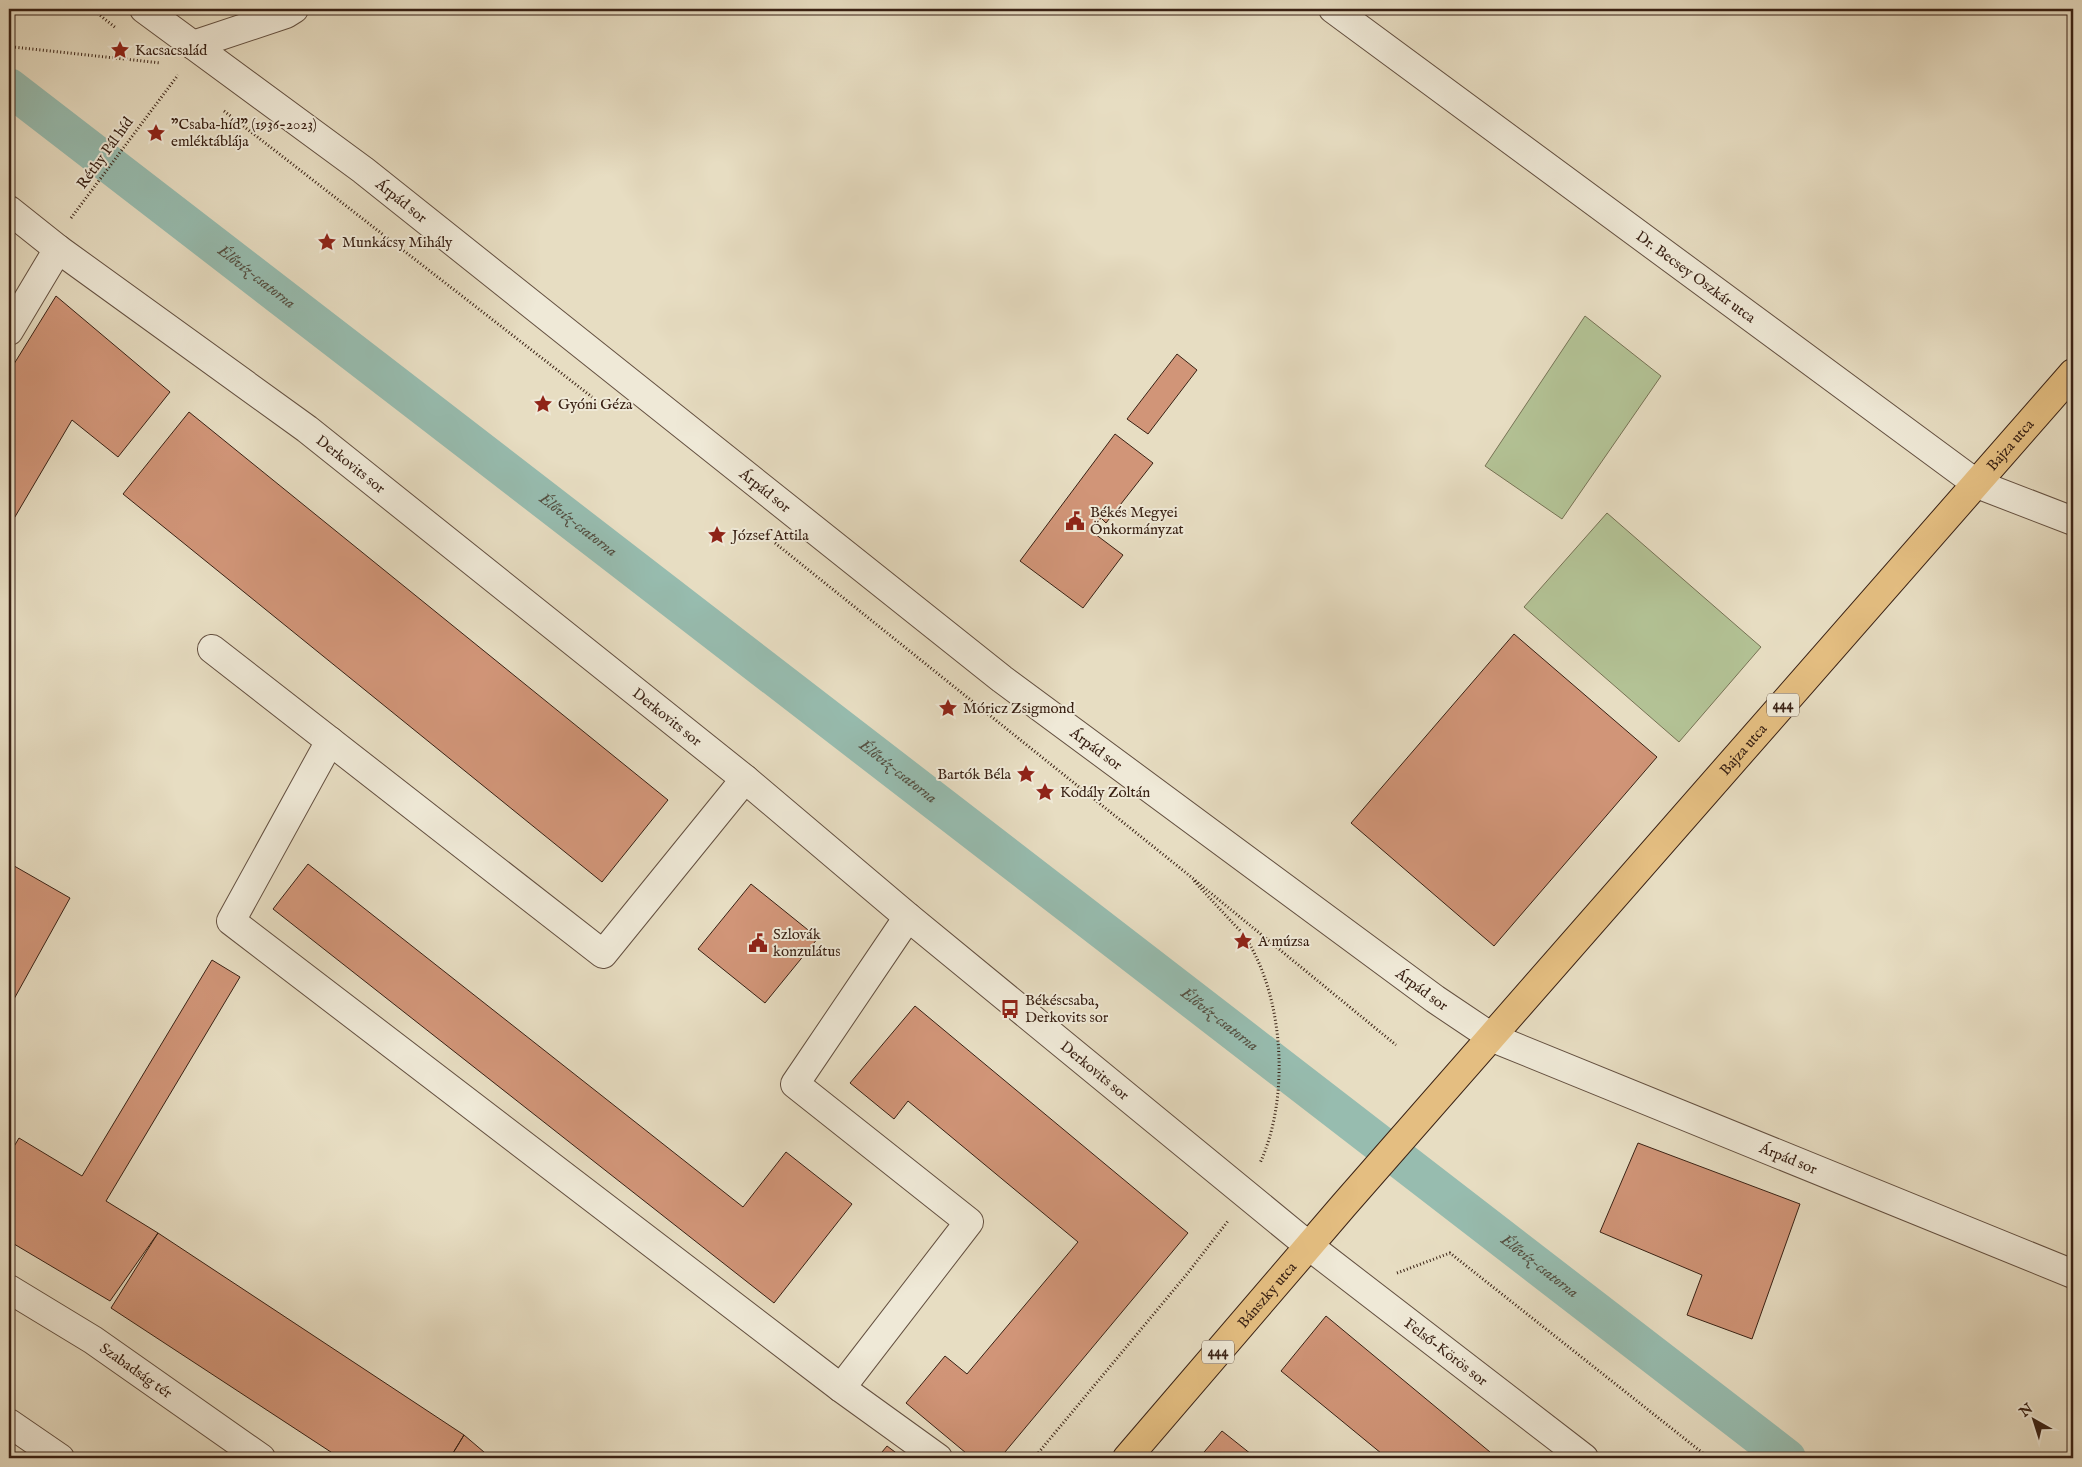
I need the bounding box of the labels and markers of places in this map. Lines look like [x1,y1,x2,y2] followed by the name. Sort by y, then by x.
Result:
[109,39,131,61] place icon: Kacsacsalád
[135,41,208,60] place label: Kacsacsalád
[171,115,317,151] place label: "Csaba‑híd" (1936-2023) emléktáblája
[145,122,167,144] place icon: "Csaba‑híd" (1936-2023) emléktáblája
[316,231,338,253] place icon: Munkácsy Mihály
[342,233,453,252] place label: Munkácsy Mihály
[532,393,554,415] place icon: Gyóni Géza
[558,395,633,414] place label: Gyóni Géza
[1090,503,1184,539] place label: Békés Megyei Önkormányzat
[1064,510,1086,532] public building icon: Békés Megyei Önkormányzat
[706,524,728,546] place icon: József Attila
[730,526,809,545] place label: József Attila
[937,697,959,719] place icon: Móricz Zsigmond
[963,699,1076,718] place label: Móricz Zsigmond
[1015,763,1037,785] place icon: Bartók Béla
[937,765,1012,784] place label: Bartók Béla
[1034,781,1056,803] place icon: Kodály Zoltán
[1060,783,1150,802] place label: Kodály Zoltán
[773,925,840,961] place label: Szlovák konzulátus
[1232,930,1254,952] place icon: A múzsa
[747,932,769,954] public building icon: Szlovák konzulátus
[1257,932,1310,951] place label: A múzsa
[1025,991,1109,1027] place label: Békéscsaba, Derkovits sor
[999,998,1021,1020] bus stop icon: Békéscsaba, Derkovits sor

